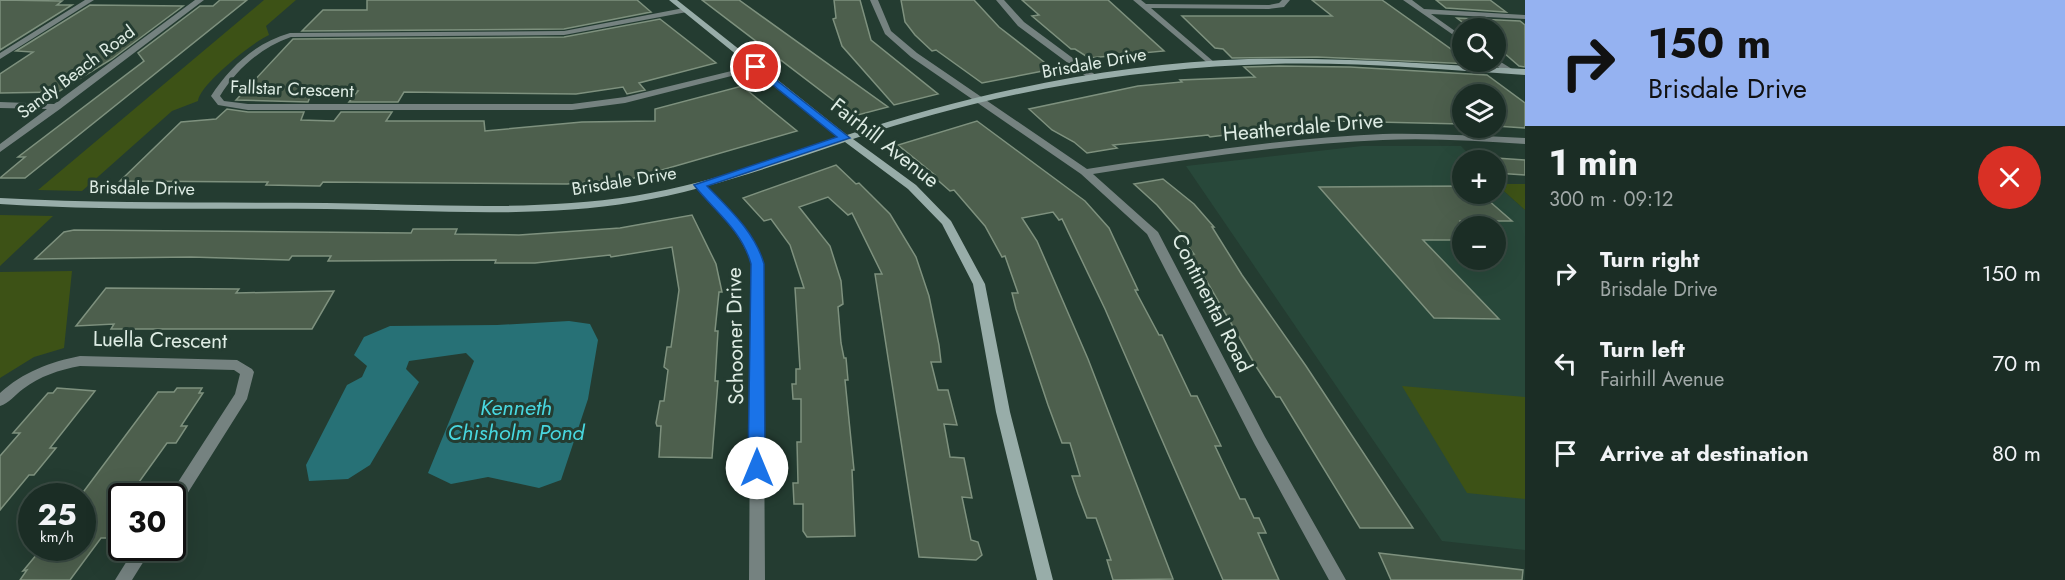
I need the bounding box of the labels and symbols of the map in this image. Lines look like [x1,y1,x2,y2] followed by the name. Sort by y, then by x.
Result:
[12,19,140,125] street label: Sandy Beach Road
[730,41,781,92] pin
[1040,41,1148,85] street label: Brisdale Drive
[230,74,355,104] street label: Fallstar Crescent
[824,91,946,195] street label: Fairhill Avenue
[1222,105,1385,149] street label: Heatherdale Drive
[570,160,678,202] street label: Brisdale Drive
[89,174,195,202] street label: Brisdale Drive
[1164,229,1260,377] street label: Continental Road
[719,267,751,405] street label: Schooner Drive
[93,324,227,356] street label: Luella Crescent
[447,391,586,448] water label: Kenneth Chisholm Pond
[725,436,789,500] position arrow
[108,483,186,561] speed limit sign: 30

